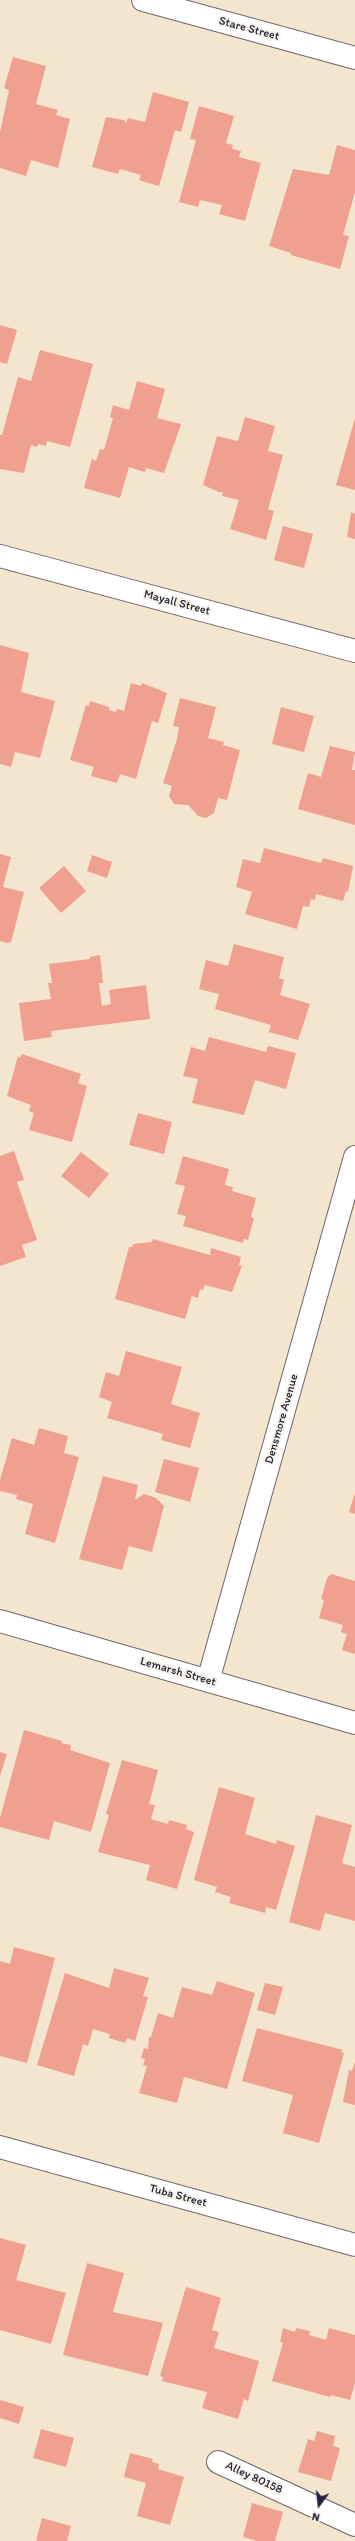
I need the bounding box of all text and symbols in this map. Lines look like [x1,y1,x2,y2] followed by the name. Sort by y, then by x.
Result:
[217,14,281,44] street label: Stare Street
[142,587,212,619] street label: Mayall Street
[262,1372,302,1466] street label: Densmore Avenue
[138,1654,218,1690] street label: Lemarsh Street
[148,2181,208,2211] street label: Tuba Street
[223,2459,285,2497] street label: Alley 80158
[299,2485,339,2525] north arrow
[310,2510,321,2524] text: N

